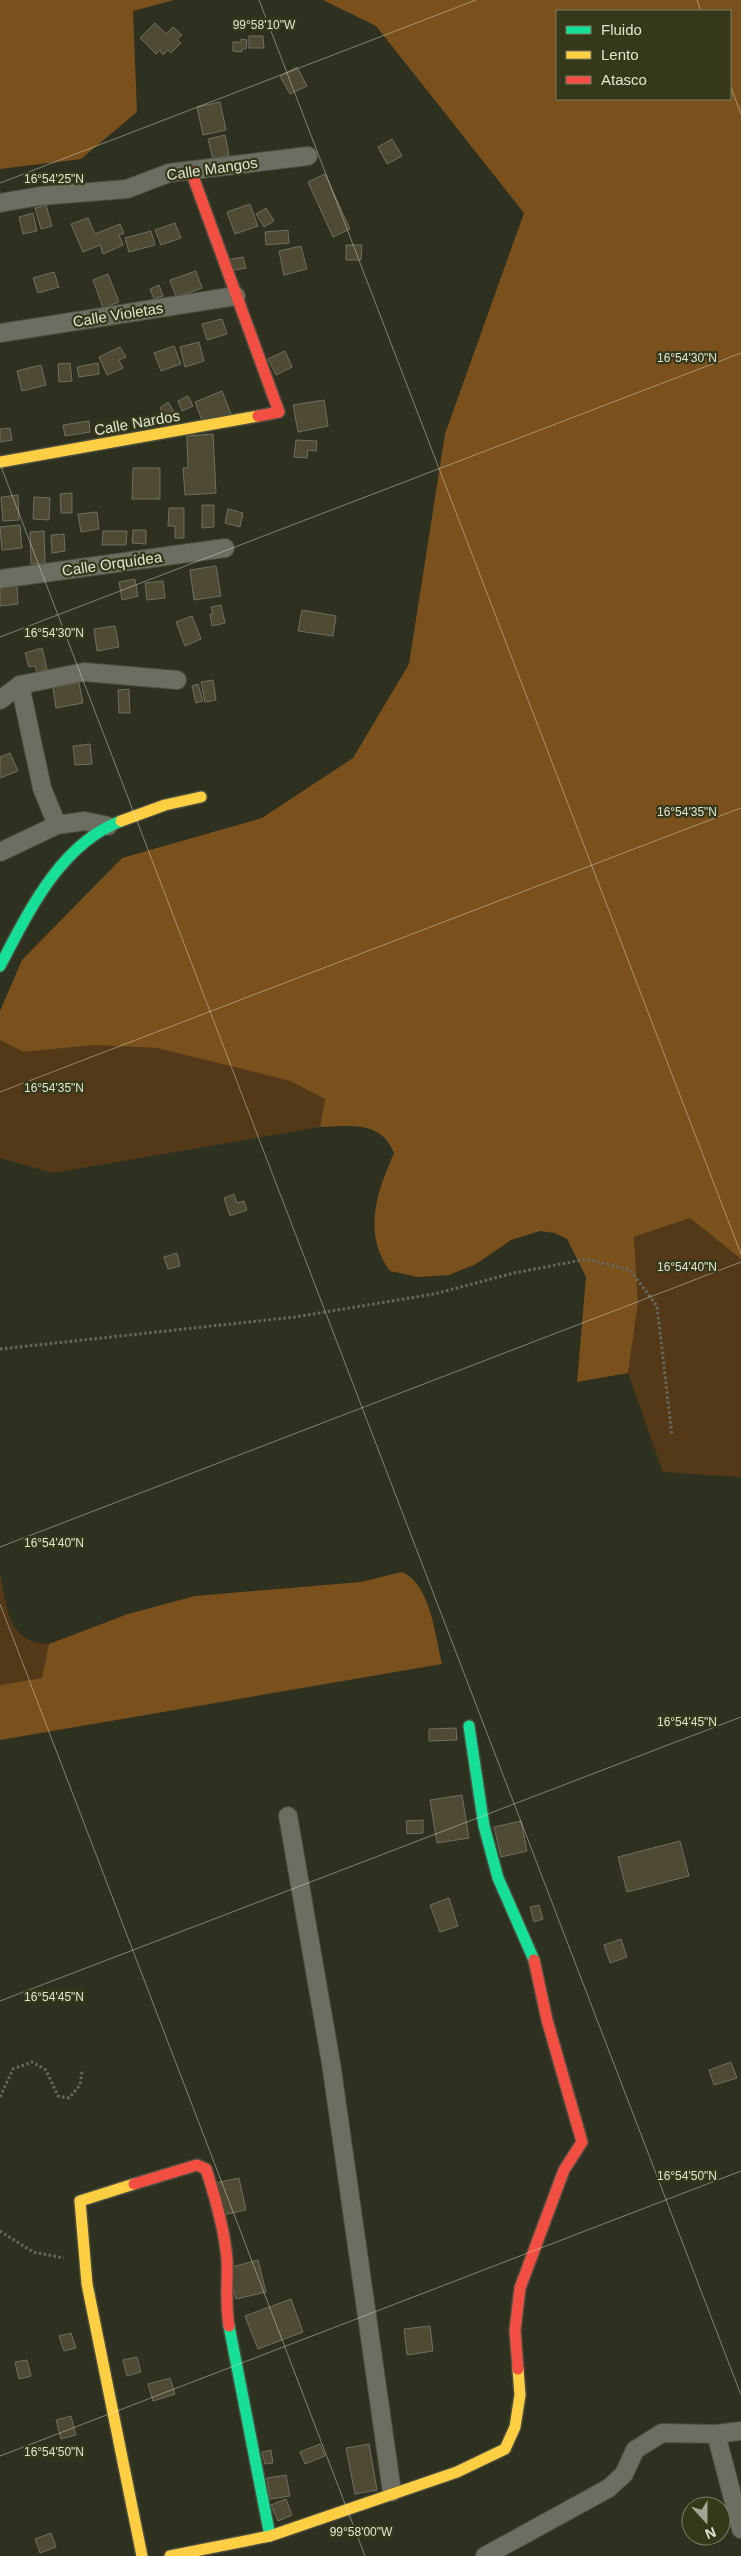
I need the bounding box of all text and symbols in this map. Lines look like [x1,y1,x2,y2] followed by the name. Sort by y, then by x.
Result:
[556,10,731,100] legend
[233,18,296,32] text: 99°58'10"W
[601,21,642,38] text: Fluido
[601,46,639,63] text: Lento
[601,71,647,88] text: Atasco
[165,154,259,183] street label: Calle Mangos
[24,172,84,186] text: 16°54'25"N
[71,299,164,330] street label: Calle Violetas
[657,351,717,365] text: 16°54'30"N
[93,407,181,438] street label: Calle Nardos
[61,548,164,579] street label: Calle Orquídea
[24,626,84,640] text: 16°54'30"N
[657,805,717,819] text: 16°54'35"N
[24,1081,84,1095] text: 16°54'35"N
[657,1260,717,1274] text: 16°54'40"N
[24,1536,84,1550] text: 16°54'40"N
[657,1715,717,1729] text: 16°54'45"N
[24,1990,84,2004] text: 16°54'45"N
[657,2169,717,2183] text: 16°54'50"N
[24,2445,84,2459] text: 16°54'50"N
[681,2496,731,2546] north arrow
[703,2524,718,2542] text: N
[330,2525,393,2539] text: 99°58'00"W

